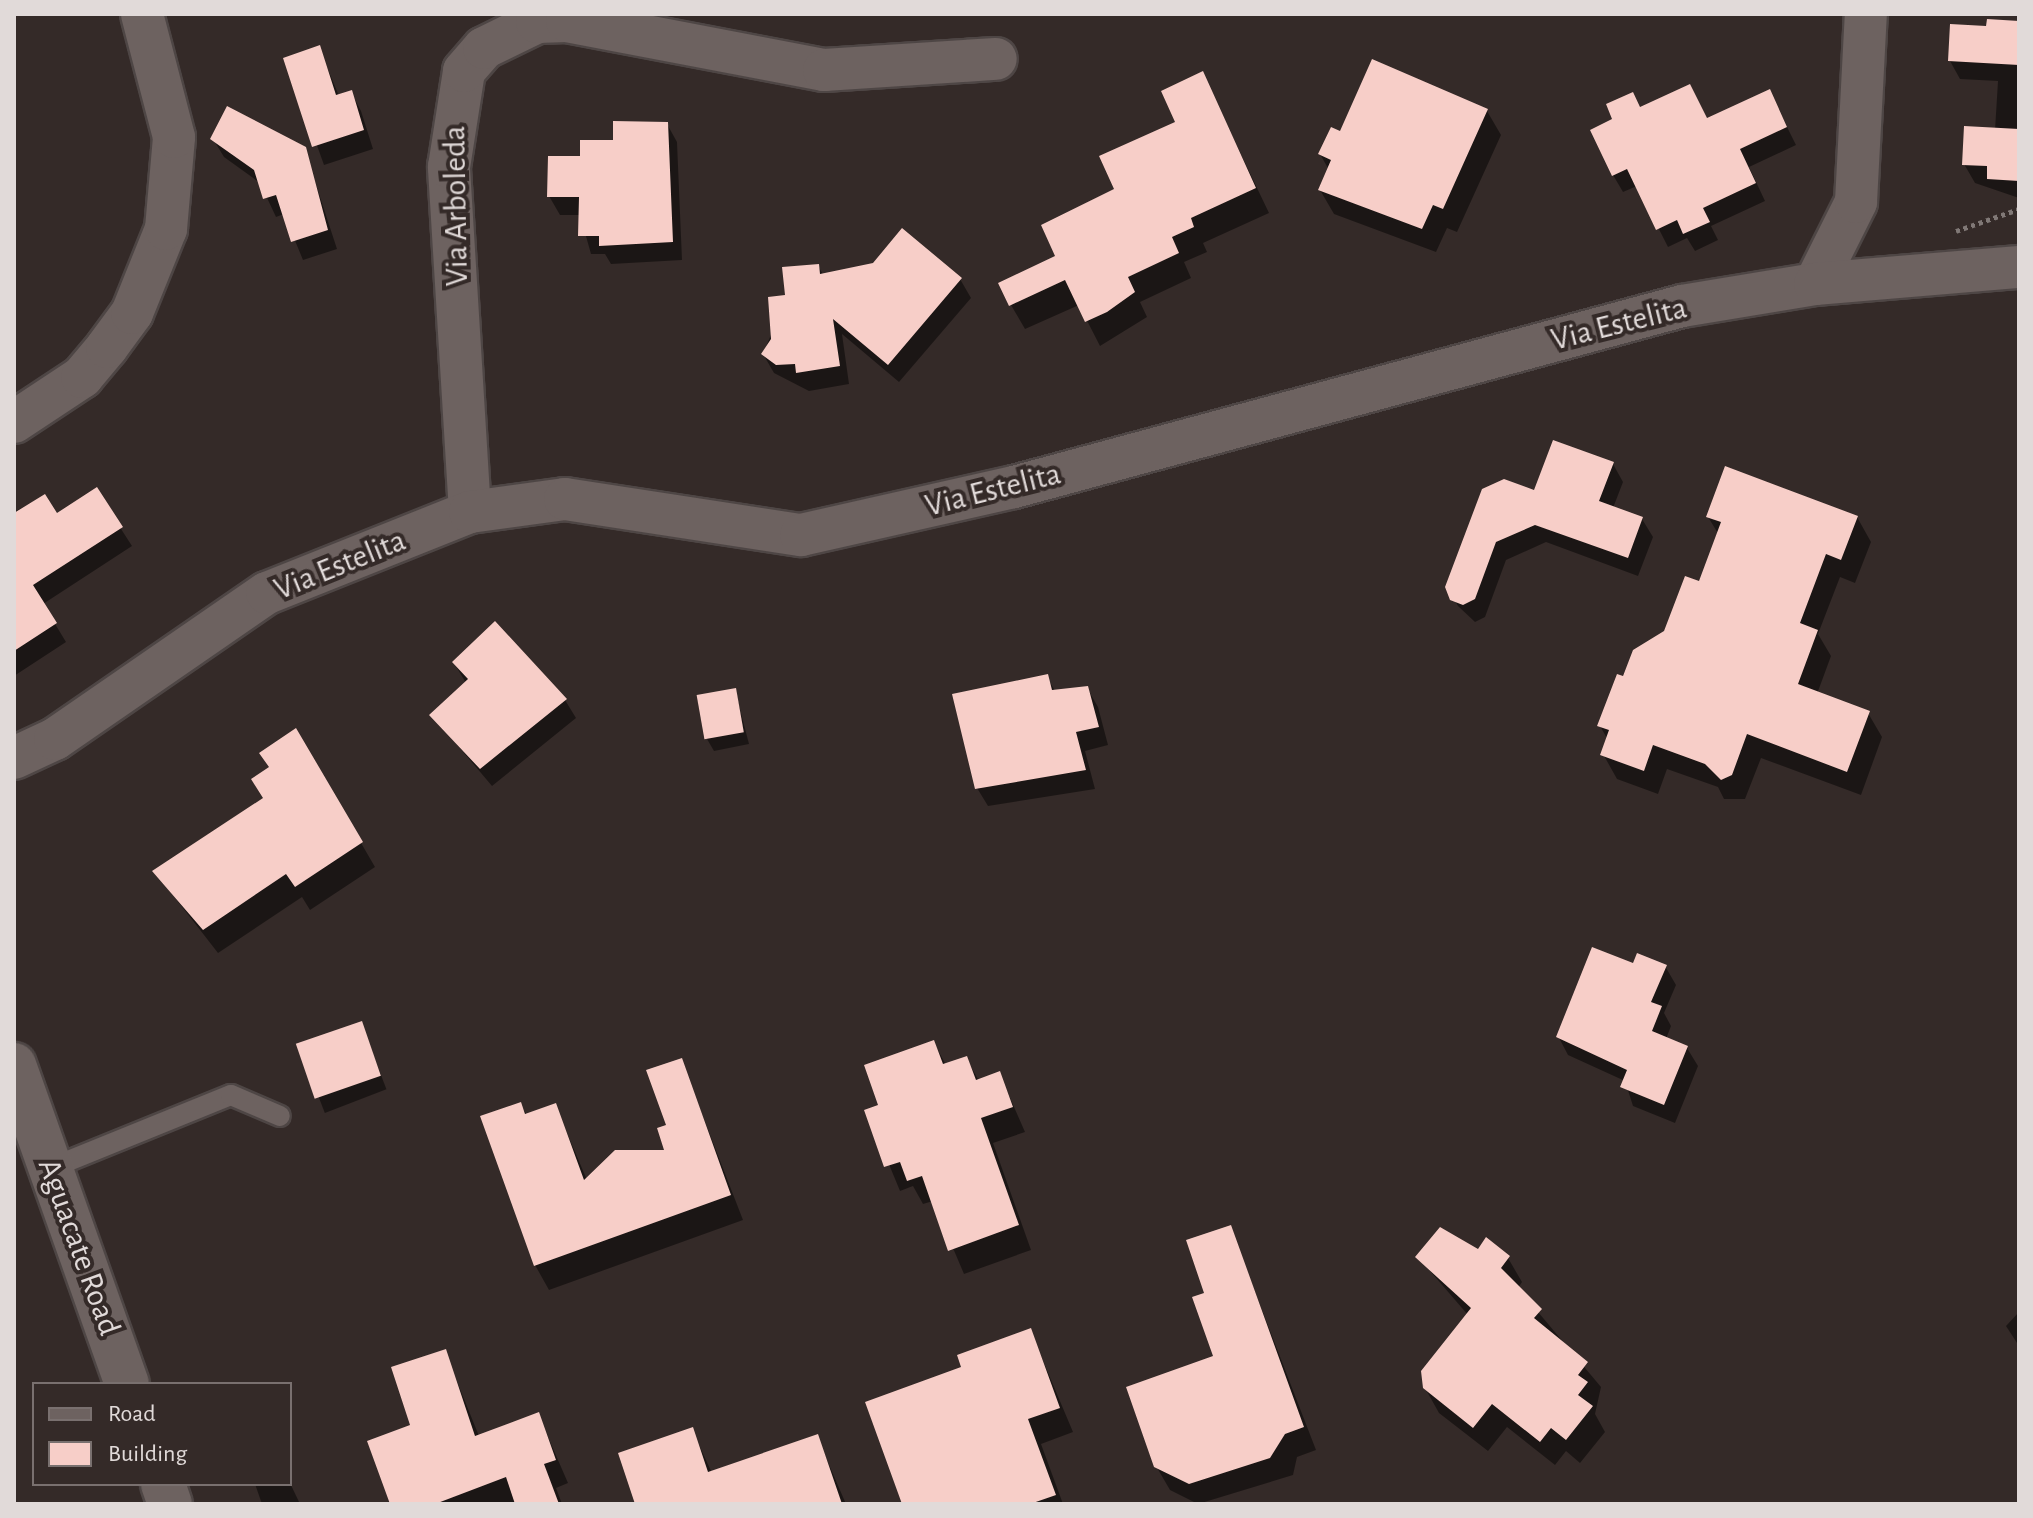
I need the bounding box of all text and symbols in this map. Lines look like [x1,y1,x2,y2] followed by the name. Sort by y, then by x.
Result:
[435,125,477,287] street label: Via Arboleda
[1547,289,1691,359] street label: Via Estelita
[921,455,1065,525] street label: Via Estelita
[269,521,411,609] street label: Via Estelita
[29,1153,129,1341] street label: Aguacate Road
[32,1382,292,1486] legend
[108,1402,156,1426] text: Road
[108,1442,187,1466] text: Building

